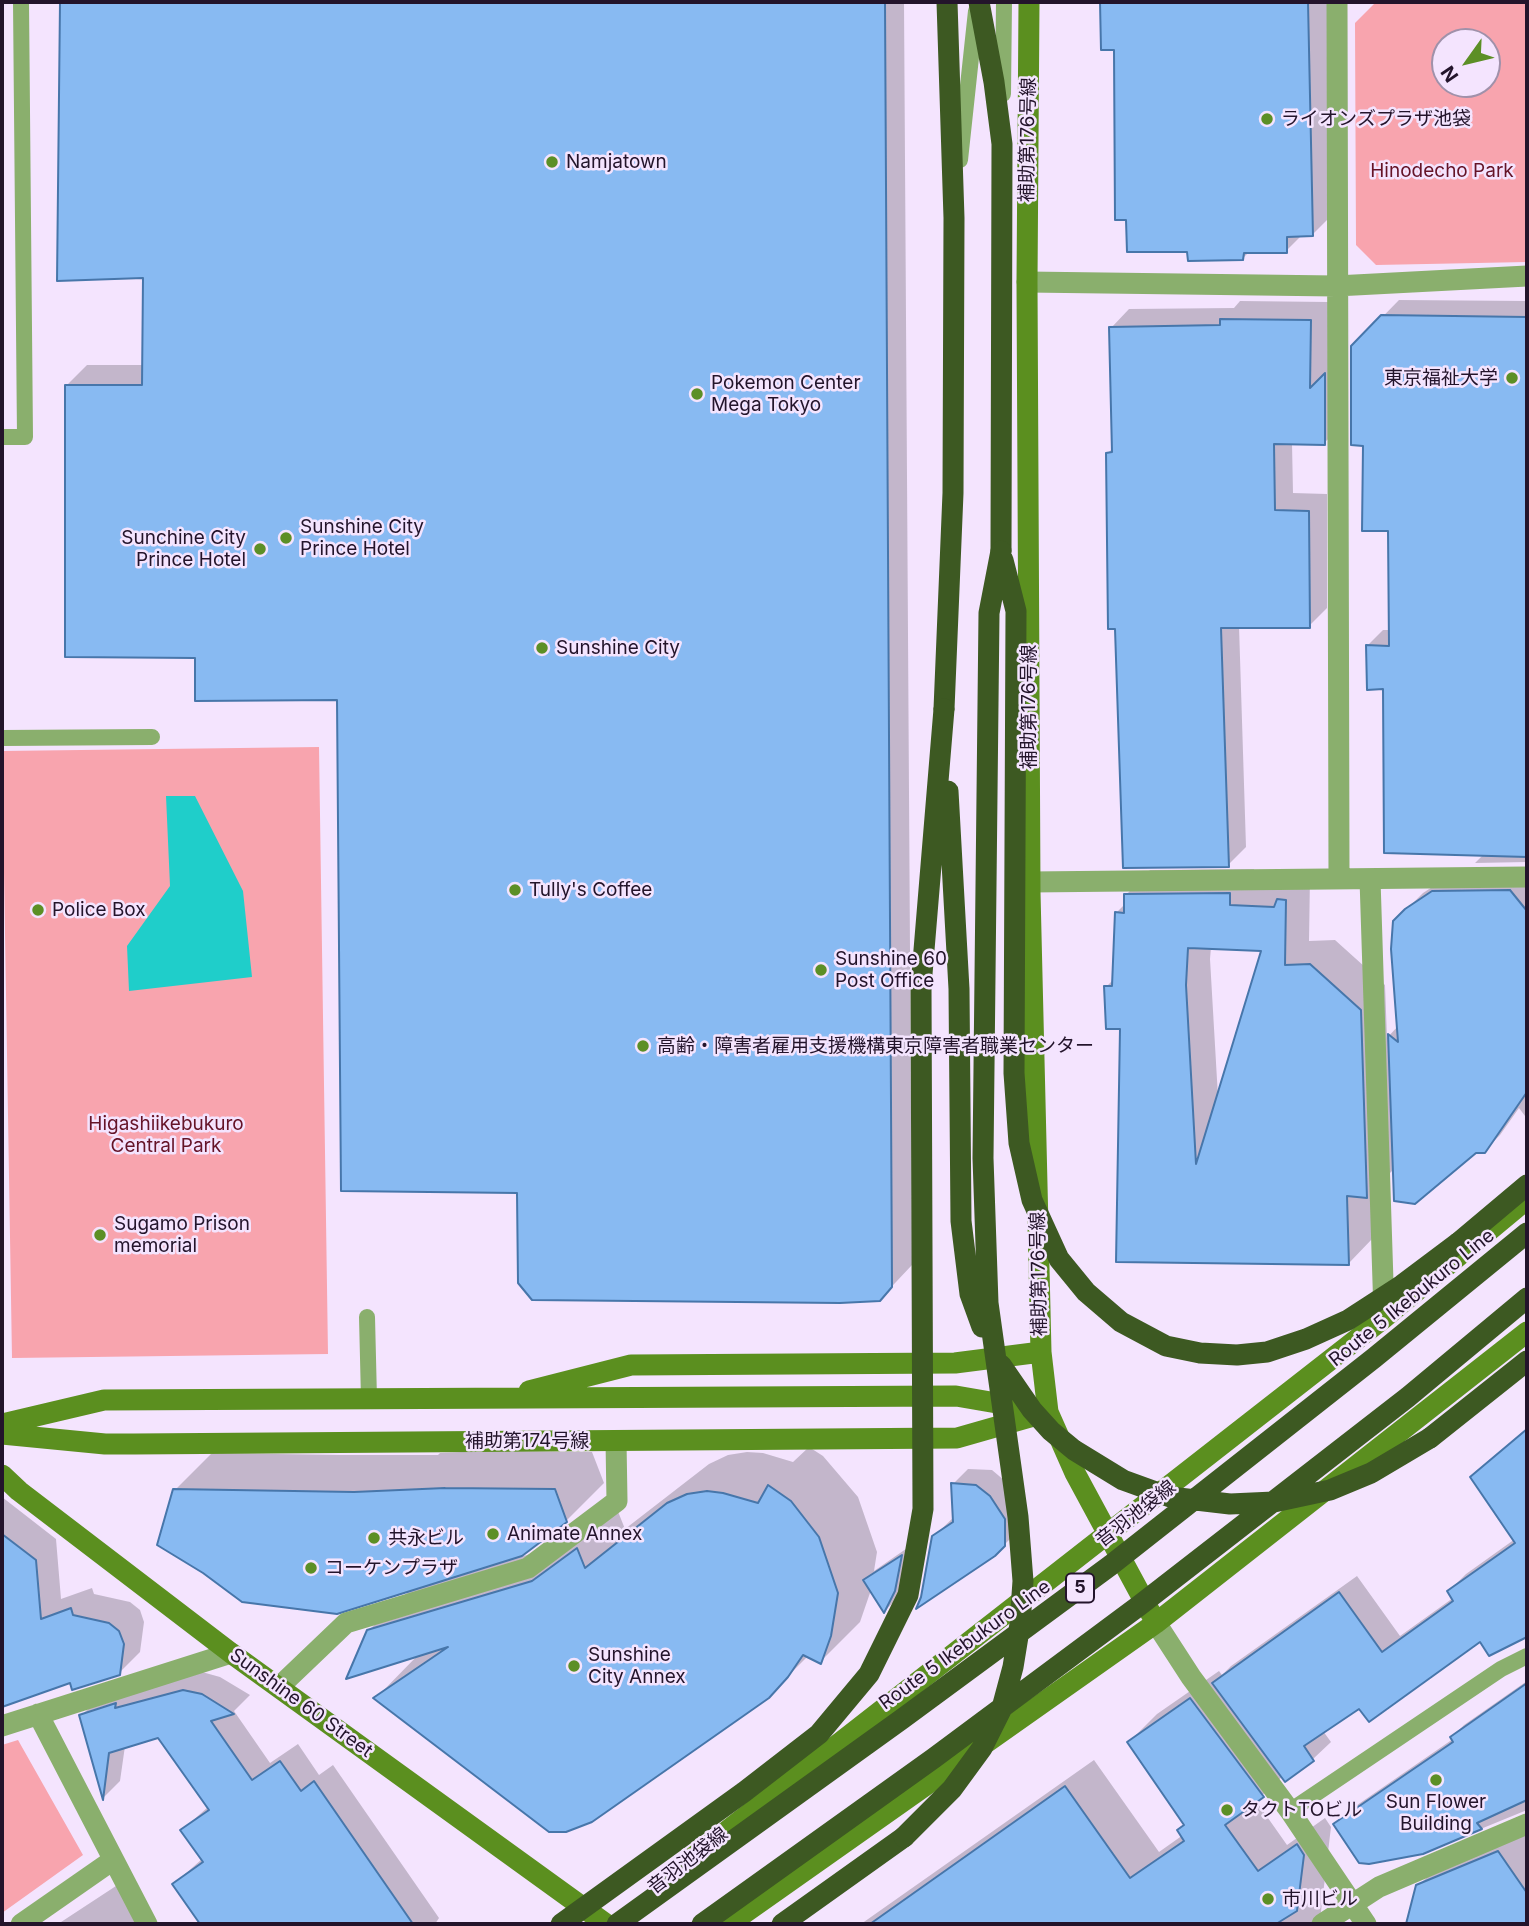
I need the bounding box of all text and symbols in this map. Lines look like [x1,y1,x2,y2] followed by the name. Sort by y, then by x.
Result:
[1431,28,1501,98] north arrow
[1436,61,1463,86] text: N
[1016,77,1040,203] street label: 補助第176号線
[1281,108,1471,130] place label: ライオンズプラザ池袋
[1259,111,1275,127] marker: ライオンズプラザ池袋
[566,151,667,173] place label: Namjatown
[544,154,560,170] marker: Namjatown
[1370,160,1514,182] park label: Hinodecho Park
[1384,367,1498,389] place label: 東京福祉大学
[1504,370,1520,386] marker: 東京福祉大学
[711,372,861,416] place label: Pokemon Center Mega Tokyo
[689,386,705,402] marker: Pokemon Center Mega Tokyo
[300,516,424,560] place label: Sunshine City Prince Hotel
[121,527,246,571] place label: Sunchine City Prince Hotel
[278,530,294,546] marker: Sunshine City Prince Hotel
[252,541,268,557] marker: Sunchine City Prince Hotel
[556,637,680,659] place label: Sunshine City
[534,640,550,656] marker: Sunshine City
[1018,645,1040,769] street label: 補助第176号線
[529,879,652,901] place label: Tully's Coffee
[507,882,523,898] marker: Tully's Coffee
[52,899,146,921] place label: Police Box
[30,902,46,918] marker: Police Box
[835,948,947,992] place label: Sunshine 60 Post Office
[813,962,829,978] marker: Sunshine 60 Post Office
[657,1035,1094,1057] place label: 高齢・障害者雇用支援機構東京障害者職業センター
[635,1038,651,1054] marker: 高齢・障害者雇用支援機構東京障害者職業センター
[88,1113,244,1157] park label: Higashiikebukuro Central Park
[1027,1211,1051,1337] street label: 補助第176号線
[114,1213,250,1257] place label: Sugamo Prison memorial
[1325,1224,1499,1372] street label: Route 5 Ikebukuro Line
[92,1227,108,1243] marker: Sugamo Prison memorial
[465,1430,589,1452] street label: 補助第174号線
[1092,1476,1180,1552] street label: 音羽池袋線
[507,1523,642,1545] place label: Animate Annex
[485,1526,501,1542] marker: Animate Annex
[388,1527,464,1549] place label: 共永ビル
[366,1530,382,1546] marker: 共永ビル
[325,1557,458,1579] place label: コーケンプラザ
[303,1560,319,1576] marker: コーケンプラザ
[1066,1574,1094,1602] road number: 5
[875,1575,1055,1715] street label: Route 5 Ikebukuro Line
[225,1644,377,1762] street label: Sunshine 60 Street
[588,1644,686,1688] place label: Sunshine City Annex
[566,1658,582,1674] marker: Sunshine City Annex
[1428,1772,1444,1788] marker: Sun Flower Building
[1386,1791,1486,1835] place label: Sun Flower Building
[1241,1799,1362,1821] place label: タクトTOビル
[1219,1802,1235,1818] marker: タクトTOビル
[644,1823,732,1899] street label: 音羽池袋線
[1282,1888,1358,1910] place label: 市川ビル
[1260,1891,1276,1907] marker: 市川ビル

